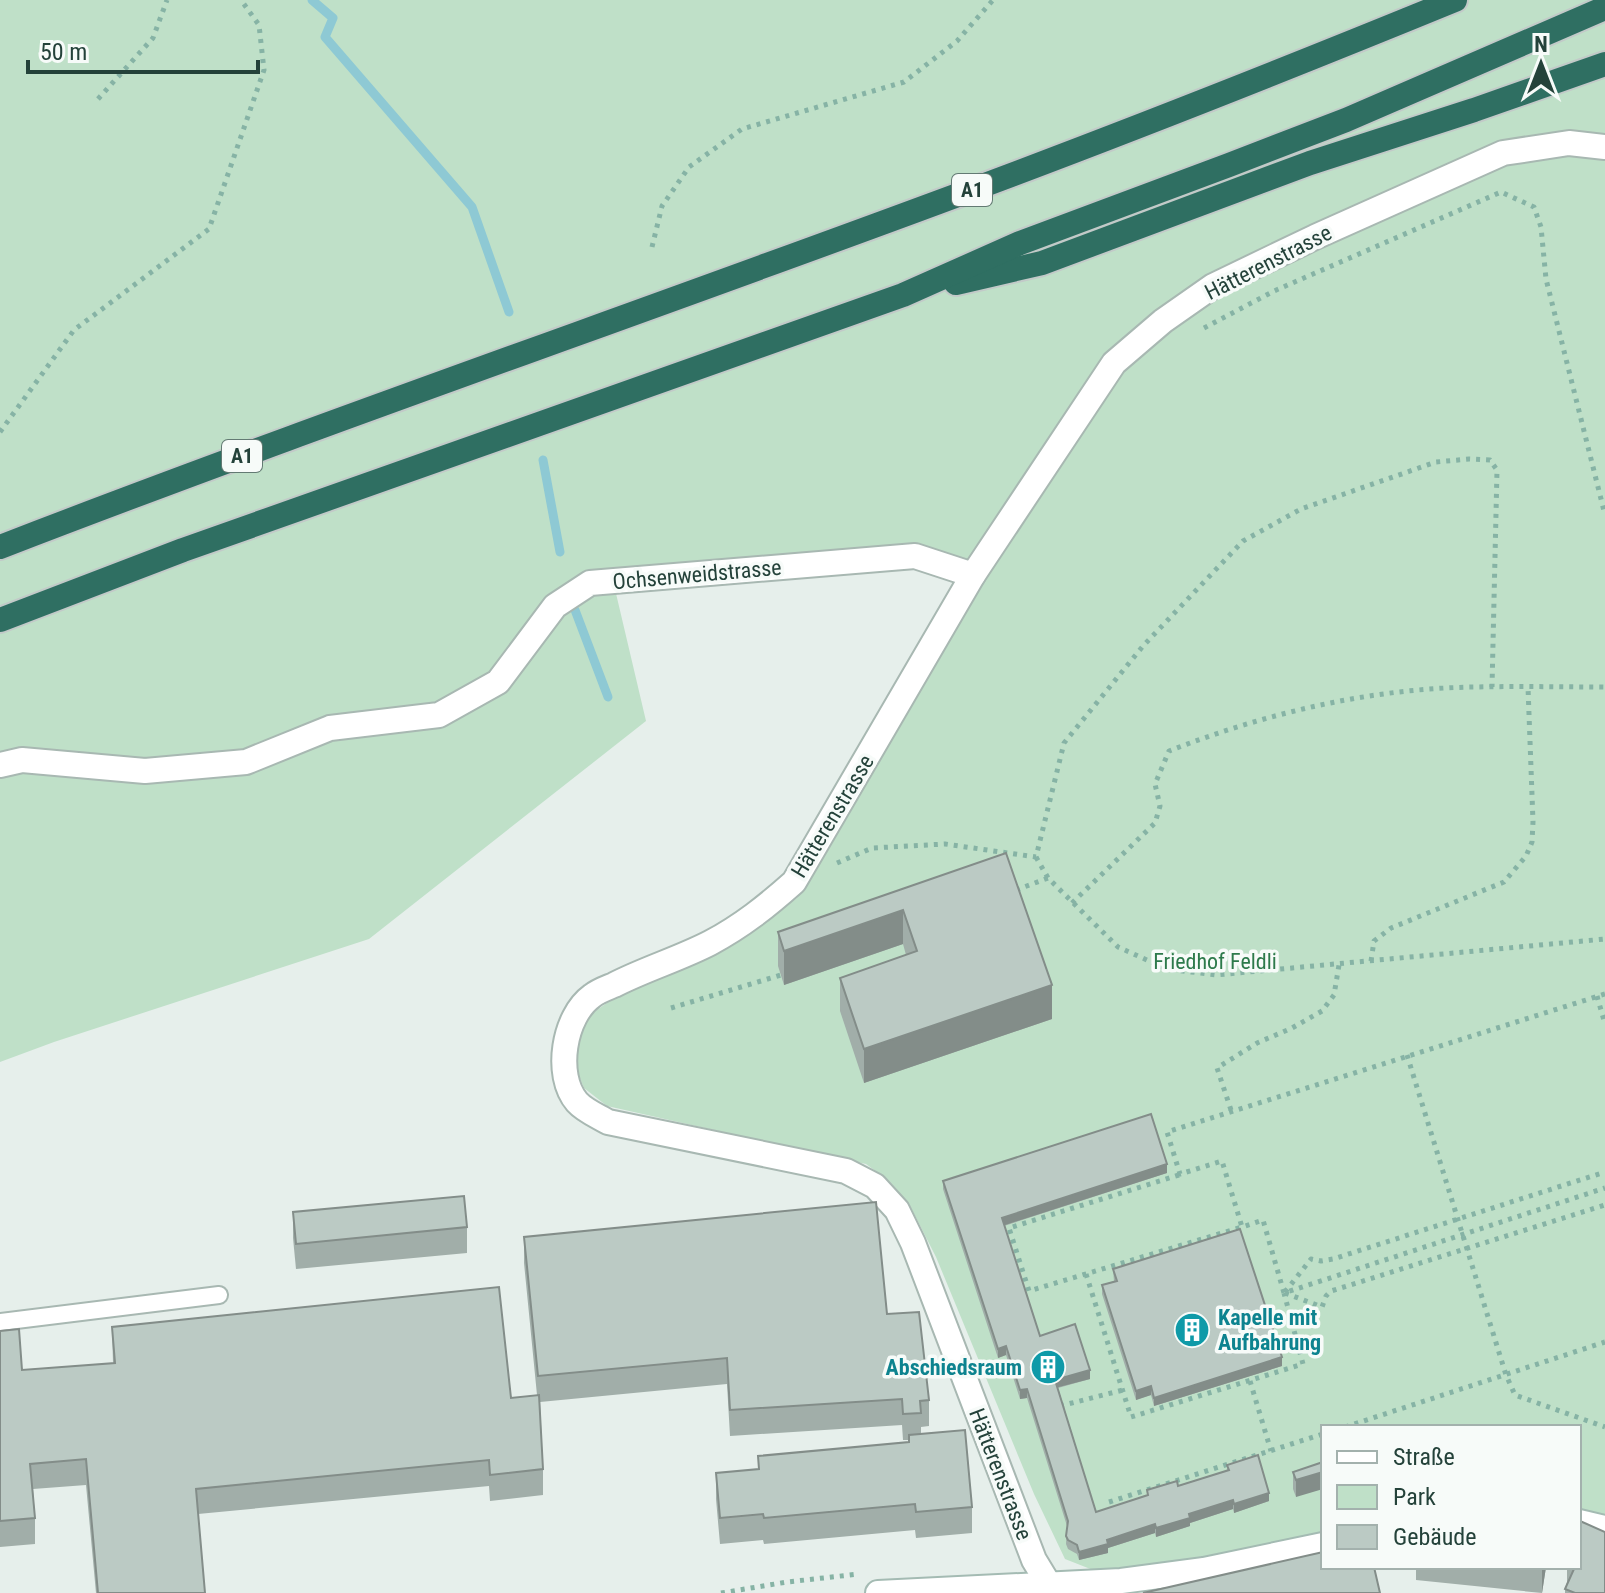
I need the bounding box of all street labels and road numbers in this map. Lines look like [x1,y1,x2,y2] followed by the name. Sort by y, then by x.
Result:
[952,174,992,206] road number: A1
[1201,220,1336,305] street label: Hätterenstrasse
[222,440,262,472] road number: A1
[612,555,782,594] street label: Ochsenweidstrasse
[786,750,879,882] street label: Hätterenstrasse
[964,1405,1037,1543] street label: Hätterenstrasse

